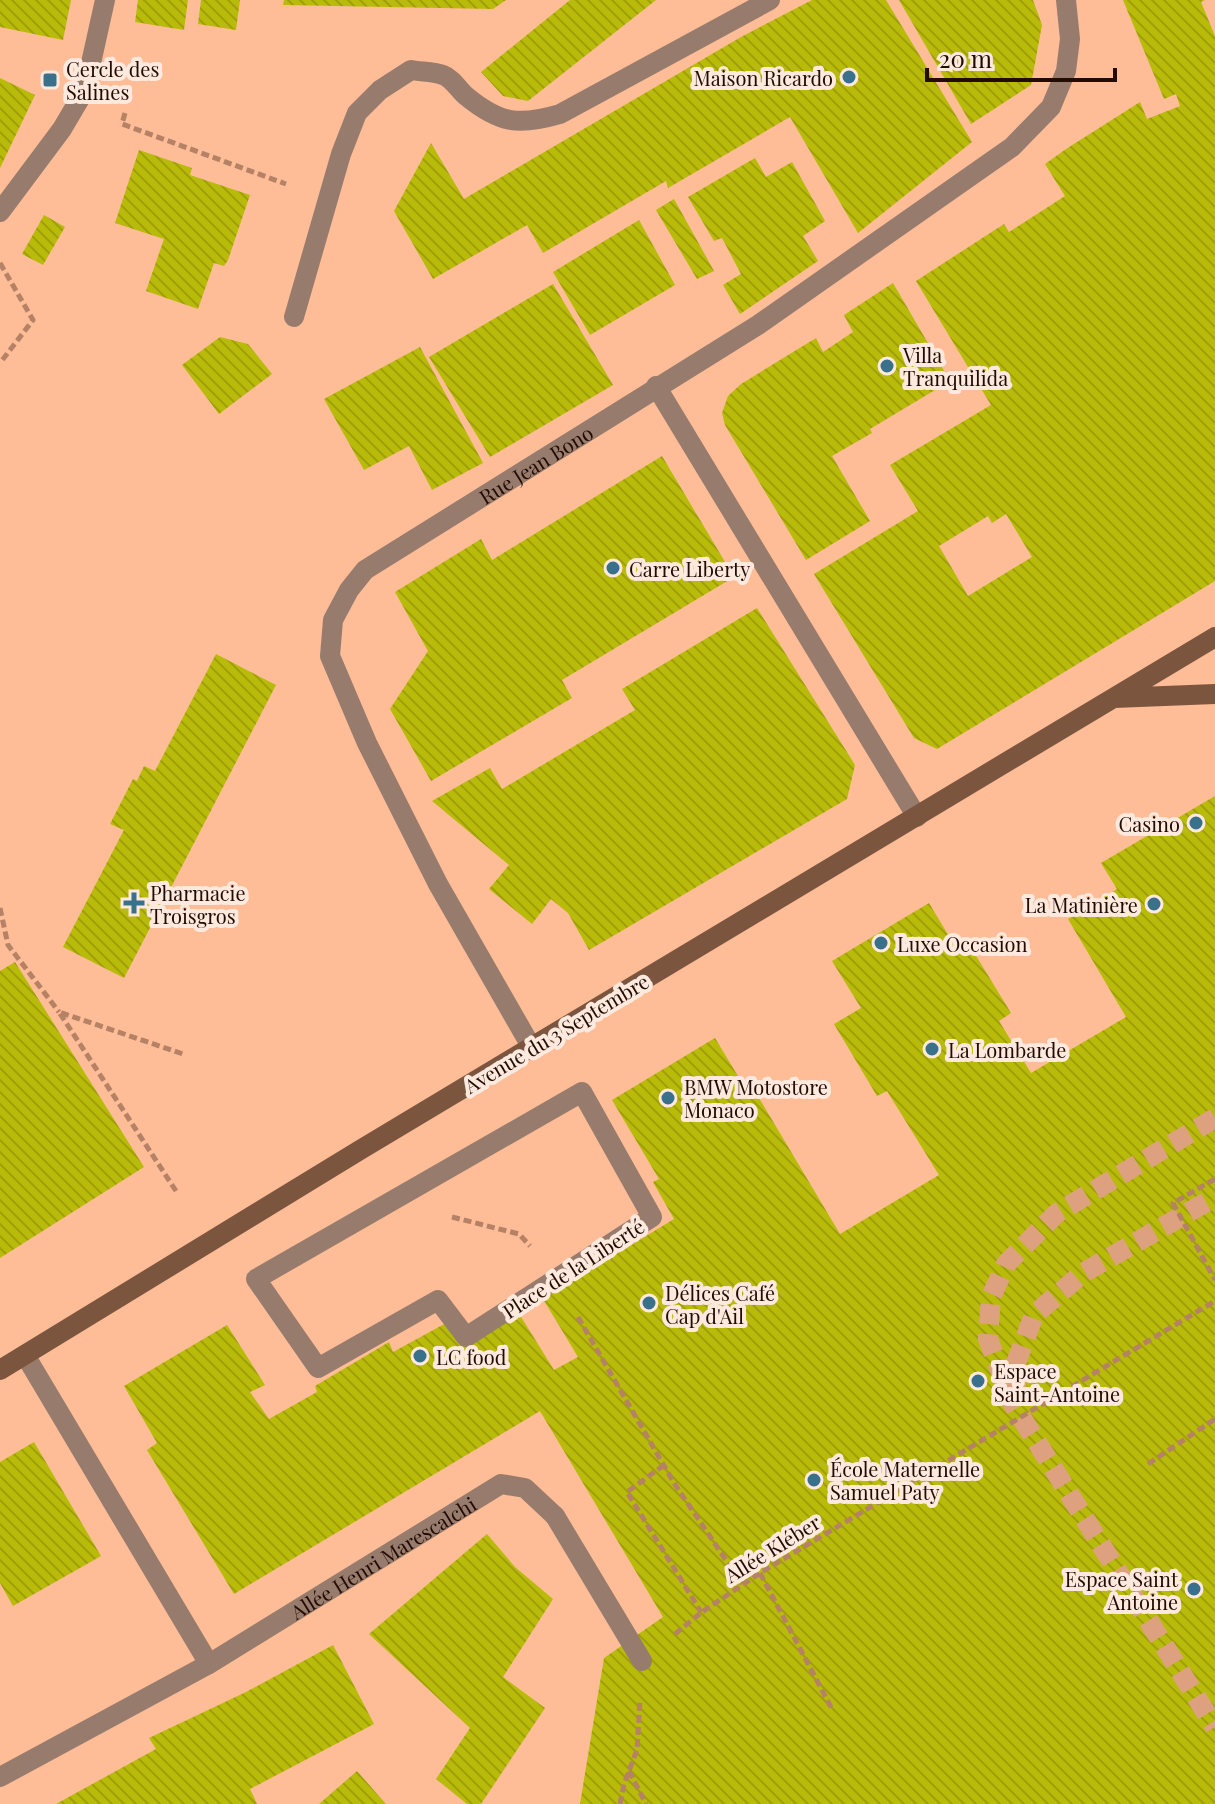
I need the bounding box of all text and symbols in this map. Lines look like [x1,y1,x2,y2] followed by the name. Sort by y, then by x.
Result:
[927,32,1115,82] scale bar
[939,42,992,74] text: 20 m
[66,55,159,105] place label: Cercle des Salines
[693,64,833,91] place label: Maison Ricardo
[840,68,858,86] marker: Maison Ricardo
[41,71,59,89] marker: Cercle des Salines
[902,341,1008,391] place label: Villa Tranquilida
[878,357,896,375] marker: Villa Tranquilida
[473,418,597,509] street label: Rue Jean Bono
[629,555,750,582] place label: Carre Liberty
[604,559,622,577] marker: Carre Liberty
[1119,810,1180,837] place label: Casino
[1187,814,1205,832] marker: Casino
[150,879,246,929] place label: Pharmacie Troisgros
[1025,891,1138,918] place label: La Matinière
[125,894,143,912] marker: Pharmacie Troisgros
[1145,895,1163,913] marker: La Matinière
[897,930,1027,957] place label: Luxe Occasion
[872,934,890,952] marker: Luxe Occasion
[458,967,653,1099] street label: Avenue du 3 Septembre
[948,1036,1066,1063] place label: La Lombarde
[923,1040,941,1058] marker: La Lombarde
[684,1073,828,1123] place label: BMW Motostore Monaco
[659,1089,677,1107] marker: BMW Motostore Monaco
[497,1212,649,1324] street label: Place de la Liberté
[665,1279,775,1329] place label: Délices Café Cap d'Ail
[640,1294,658,1312] marker: Délices Café Cap d'Ail
[436,1343,507,1370] place label: LC food
[411,1347,429,1365] marker: LC food
[994,1357,1120,1407] place label: Espace Saint-Antoine
[969,1372,987,1390] marker: Espace Saint-Antoine
[830,1455,980,1505] place label: École Maternelle Samuel Paty
[805,1471,823,1489] marker: École Maternelle Samuel Paty
[284,1489,481,1625] street label: Allée Henri Marescalchi
[718,1508,825,1589] street label: Allée Kléber
[1065,1565,1179,1615] place label: Espace Saint Antoine
[1185,1580,1203,1598] marker: Espace Saint Antoine

